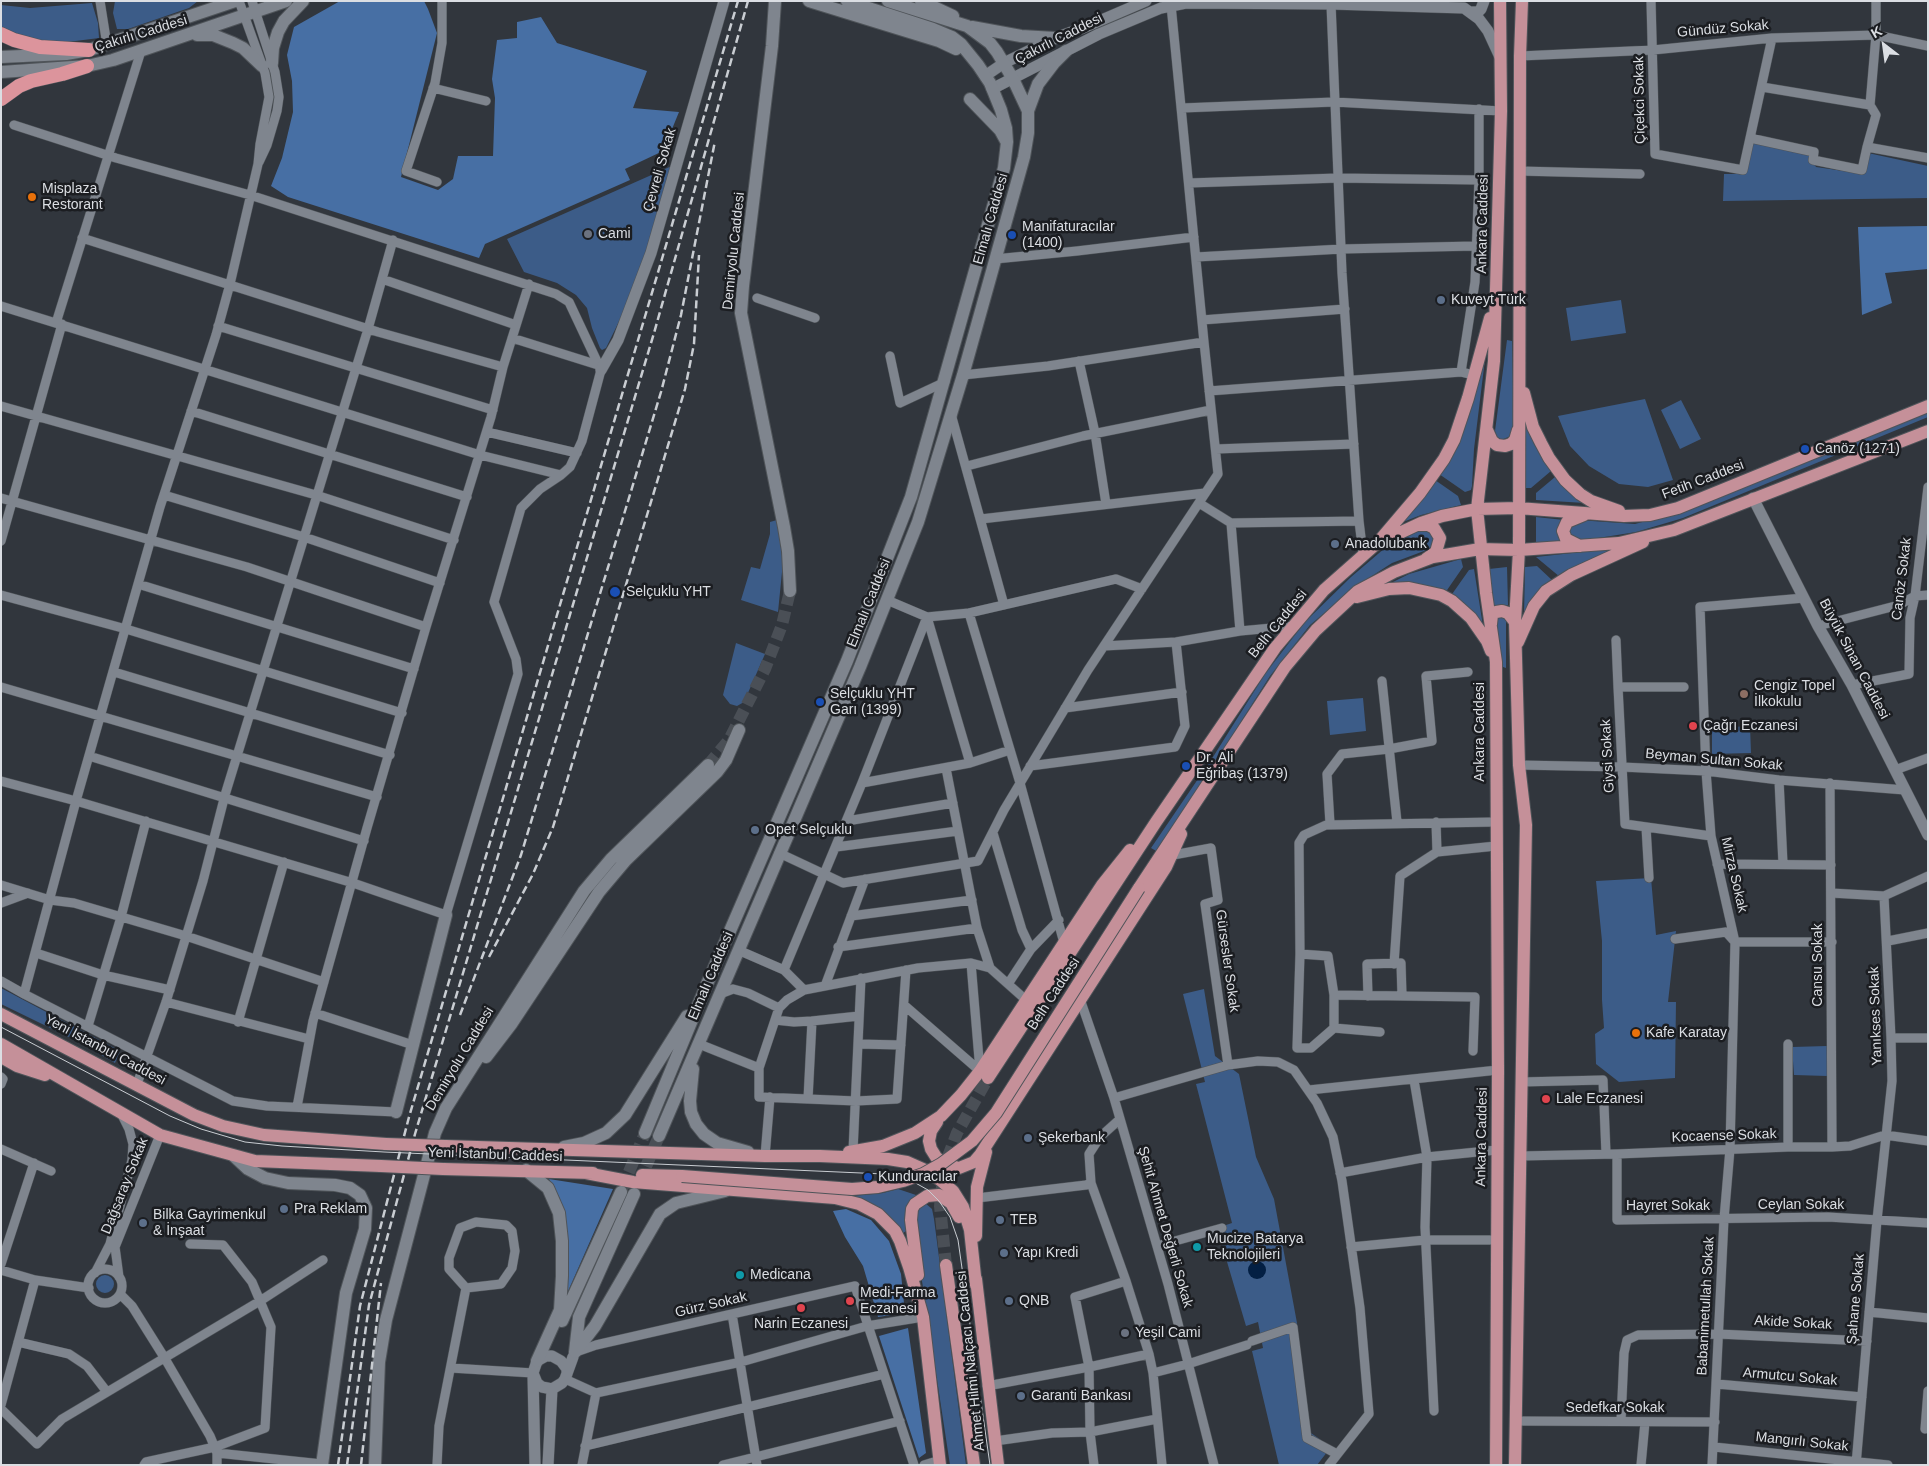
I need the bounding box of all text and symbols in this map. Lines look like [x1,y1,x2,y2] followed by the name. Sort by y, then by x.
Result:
[1013,10,1105,68] street label: Çakırlı Caddesi
[93,12,189,56] street label: Çakırlı Caddesi
[1677,17,1769,41] street label: Gündüz Sokak
[1859,20,1909,70] north arrow
[1868,23,1885,41] text: K
[1631,56,1649,144] street label: Çiçekci Sokak
[640,126,680,214] street label: Çevreli Sokak
[970,171,1012,267] street label: Elmalı Caddesi
[1474,174,1492,274] street label: Ankara Caddesi
[42,181,103,213] place label: Misplaza Restorant
[26,191,38,203] marker: Misplaza Restorant
[719,191,749,311] street label: Demiryolu Caddesi
[1022,219,1115,252] place label: Manifaturacılar (1400)
[598,226,631,242] place label: Cami
[582,228,594,240] marker: Cami
[1006,229,1018,241] marker: Manifaturacılar (1400)
[1451,292,1526,308] place label: Kuveyt Türk
[1435,294,1447,306] marker: Kuveyt Türk
[1815,441,1900,457] place label: Canöz (1271)
[1799,443,1811,455] marker: Canöz (1271)
[1660,457,1746,503] street label: Fetih Caddesi
[1345,536,1427,552] place label: Anadolubank
[1889,537,1915,621] street label: Canöz Sokak
[1329,538,1341,550] marker: Anadolubank
[844,556,894,650] street label: Elmalı Caddesi
[626,584,711,600] place label: Selçuklu YHT
[608,585,622,599] marker: Selçuklu YHT
[1245,586,1311,662] street label: Belh Caddesi
[1815,596,1893,722] street label: Büyük Sinan Caddesi
[1754,678,1835,710] place label: Cengiz Topel İlkokulu
[1472,682,1488,782] street label: Ankara Caddesi
[830,686,915,719] place label: Selçuklu YHT Garı (1399)
[1738,688,1750,700] marker: Cengiz Topel İlkokulu
[814,696,826,708] marker: Selçuklu YHT Garı (1399)
[1703,718,1798,734] place label: Çağrı Eczanesi
[1598,719,1618,793] street label: Giysi Sokak
[1687,720,1699,732] marker: Çağrı Eczanesi
[1645,746,1783,774] street label: Beyman Sultan Sokak
[1196,750,1288,782] place label: Dr. Ali Eğribaş (1379)
[1180,760,1192,772] marker: Dr. Ali Eğribaş (1379)
[765,822,852,838] place label: Opet Selçuklu
[749,824,761,836] marker: Opet Selçuklu
[1717,836,1751,914] street label: Mirza Sokak
[1211,909,1243,1013] street label: Gürsesler Sokak
[1810,923,1826,1007] street label: Cansu Sokak
[685,929,737,1023] street label: Elmalı Caddesi
[1024,955,1084,1033] street label: Belh Caddesi
[1866,966,1886,1066] street label: Yanıkses Sokak
[422,1004,498,1114] street label: Demiryolu Caddesi
[41,1011,169,1089] street label: Yeni İstanbul Caddesi
[1646,1025,1727,1041] place label: Kafe Karatay
[1630,1027,1642,1039] marker: Kafe Karatay
[1473,1087,1491,1187] street label: Ankara Caddesi
[1556,1091,1643,1107] place label: Lale Eczanesi
[1540,1093,1552,1105] marker: Lale Eczanesi
[1671,1126,1777,1146] street label: Kocaense Sokak
[1038,1130,1105,1146] place label: Şekerbank
[1022,1132,1034,1144] marker: Şekerbank
[98,1135,152,1237] street label: Dağsaray Sokak
[427,1144,563,1166] street label: Yeni İstanbul Caddesi
[1134,1144,1196,1310] street label: Şehit Ahmet Değerli Sokak
[878,1169,957,1185] place label: Kunduracılar
[862,1171,874,1183] marker: Kunduracılar
[1758,1197,1844,1213] street label: Ceylan Sokak
[1626,1198,1710,1214] street label: Hayret Sokak
[294,1201,367,1217] place label: Pra Reklam
[278,1203,290,1215] marker: Pra Reklam
[153,1207,266,1240] place label: Bilka Gayrimenkul & İnşaat
[1010,1212,1037,1228] place label: TEB
[994,1214,1006,1226] marker: TEB
[137,1217,149,1229] marker: Bilka Gayrimenkul & İnşaat
[1207,1231,1303,1264] place label: Mucize Batarya Teknolojileri
[1694,1236,1718,1376] street label: Babanimetullah Sokak
[1191,1241,1203,1253] marker: Mucize Batarya Teknolojileri
[1014,1245,1078,1261] place label: Yapı Kredi
[998,1247,1010,1259] marker: Yapı Kredi
[1844,1253,1868,1345] street label: Şahane Sokak
[750,1267,811,1283] place label: Medicana
[734,1269,746,1281] marker: Medicana
[953,1270,989,1452] street label: Ahmet Hilmi Nalçacı Caddesi
[860,1285,935,1318] place label: Medi-Farma Eczanesi
[673,1289,749,1321] street label: Gürz Sokak
[1019,1293,1049,1309] place label: QNB
[844,1295,856,1307] marker: Medi-Farma Eczanesi
[1003,1295,1015,1307] marker: QNB
[795,1302,807,1314] marker: Narin Eczanesi
[1754,1313,1832,1333] street label: Akide Sokak
[754,1316,848,1332] place label: Narin Eczanesi
[1135,1325,1201,1341] place label: Yeşil Cami
[1119,1327,1131,1339] marker: Yeşil Cami
[1742,1364,1838,1390] street label: Armutcu Sokak
[1031,1388,1131,1404] place label: Garanti Bankası
[1015,1390,1027,1402] marker: Garanti Bankası
[1566,1400,1664,1416] street label: Sedefkar Sokak
[1755,1429,1849,1455] street label: Mangırlı Sokak

